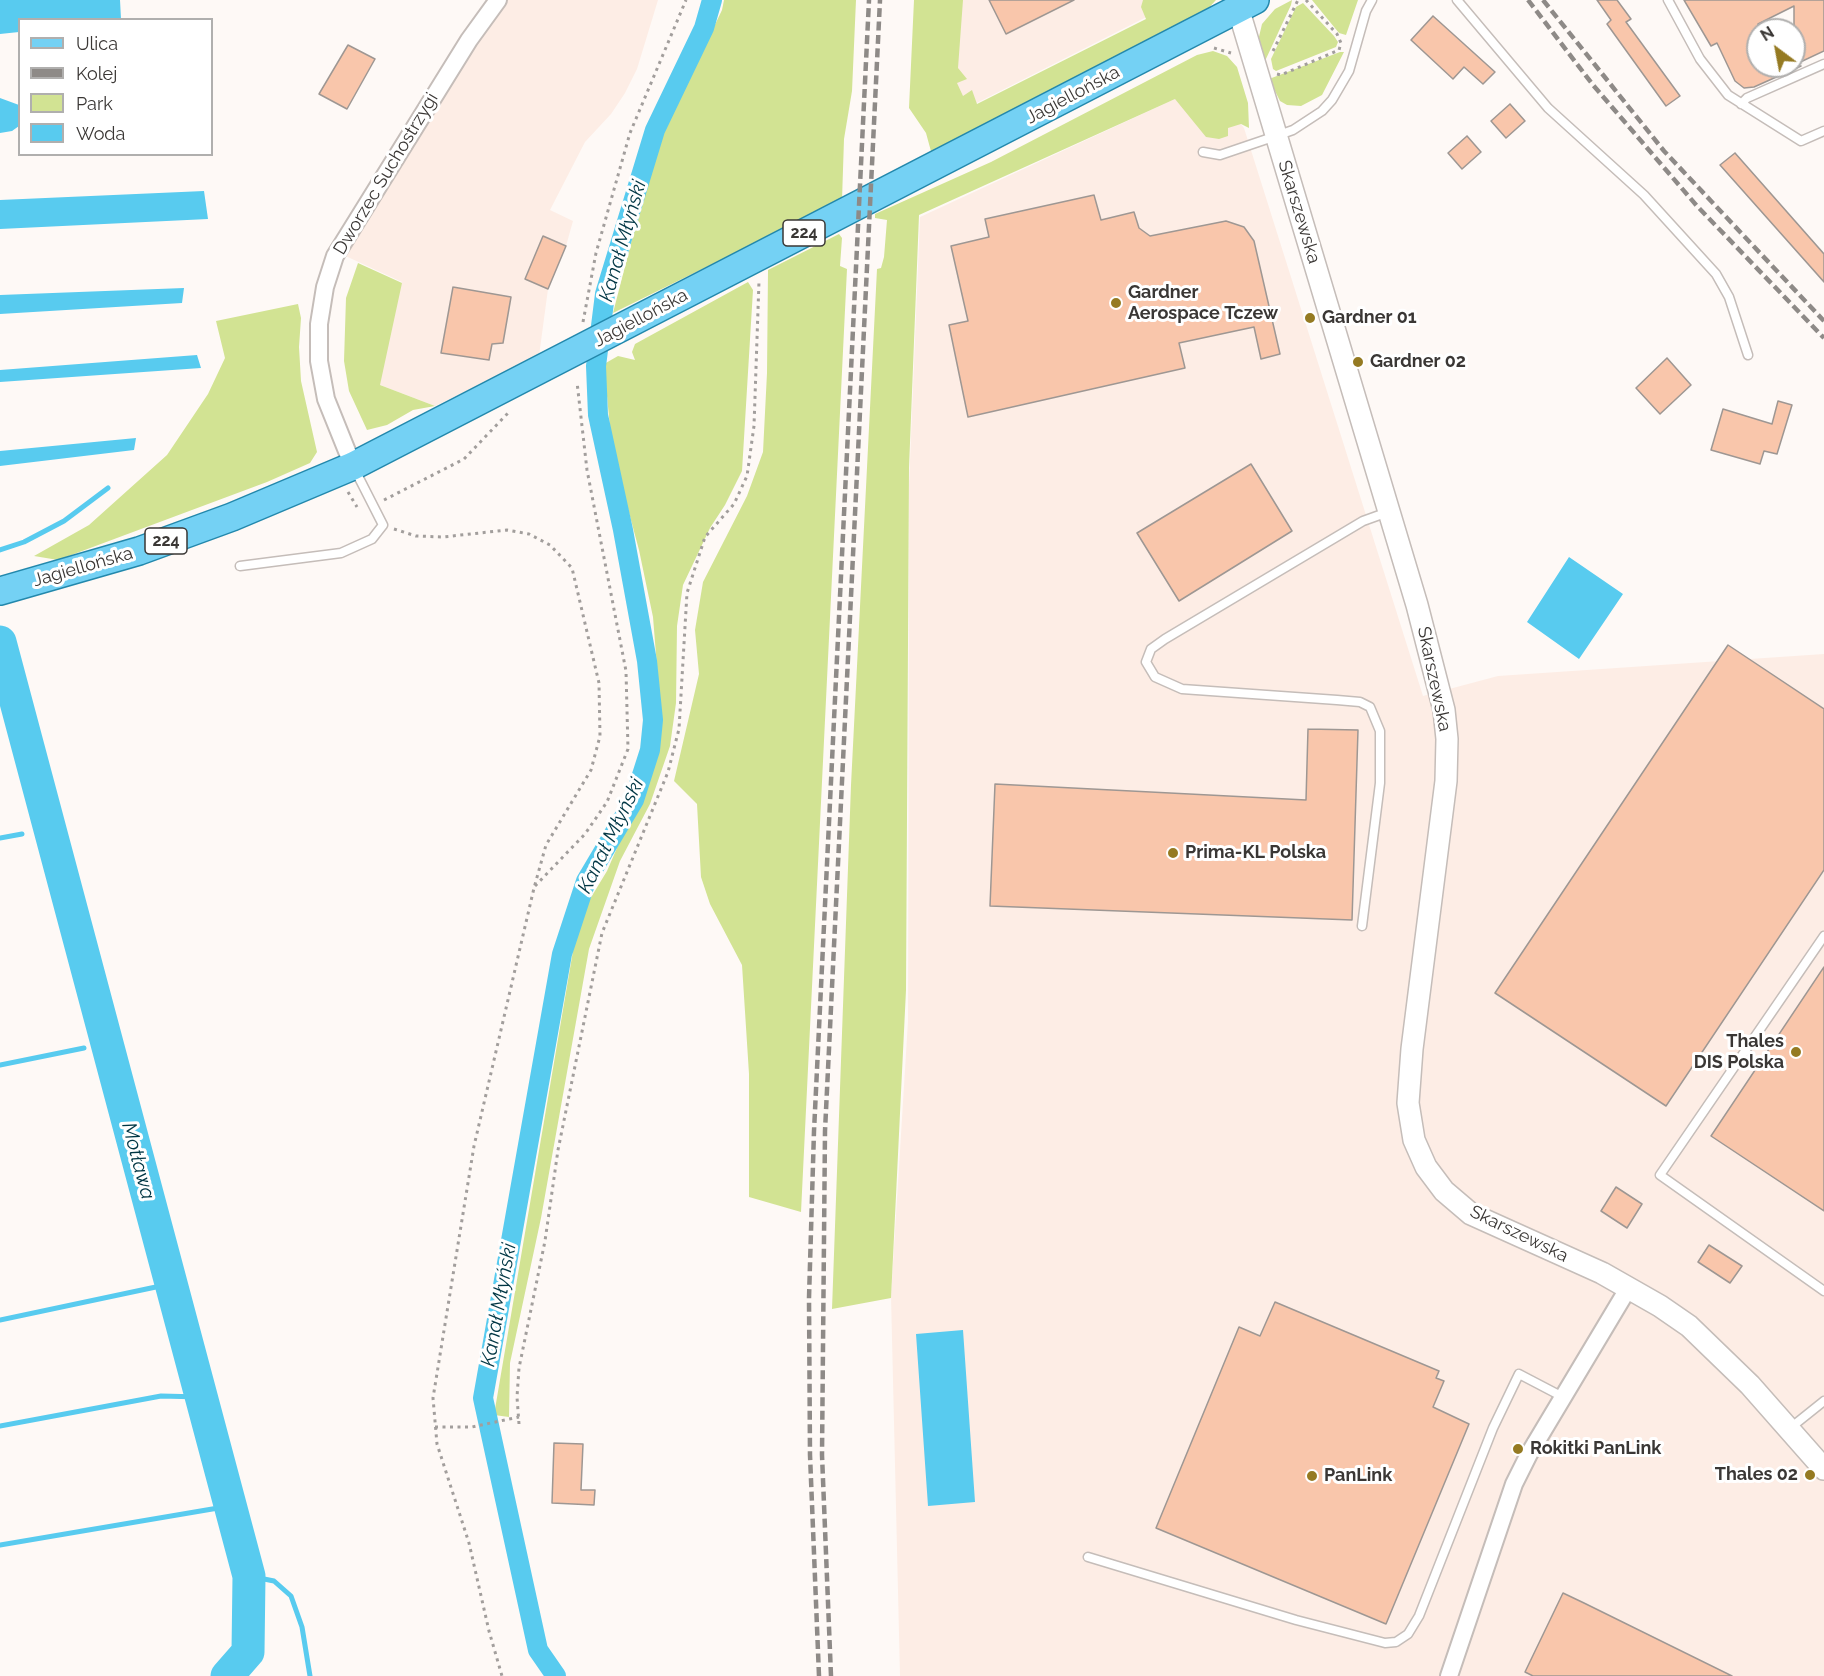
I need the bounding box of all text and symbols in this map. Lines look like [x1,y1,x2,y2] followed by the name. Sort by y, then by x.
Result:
[18,18,213,156] legend
[1746,18,1806,78] north arrow
[1757,23,1777,45] text: N
[76,33,118,54] text: Ulica
[1022,61,1124,129] street label: Jagiellońska
[76,63,117,84] text: Kolej
[329,89,443,259] street label: Dworzec Suchostrzygi
[76,93,113,114] text: Park
[76,123,125,144] text: Woda
[1273,158,1325,266] street label: Skarszewska
[594,178,652,304] water label: Kanał Młyński
[783,220,825,246] road number: 224
[1128,282,1278,324] place label: Gardner Aerospace Tczew
[590,284,692,352] street label: Jagiellońska
[1109,296,1123,310] marker: Gardner Aerospace Tczew
[1322,307,1417,329] place label: Gardner 01
[1303,311,1317,325] marker: Gardner 01
[1370,351,1466,373] place label: Gardner 02
[1351,355,1365,369] marker: Gardner 02
[145,528,187,554] road number: 224
[31,542,135,592] street label: Jagiellońska
[1412,625,1456,733] street label: Skarszewska
[573,775,649,897] water label: Kanał Młyński
[1185,842,1326,864] place label: Prima-KL Polska
[1166,846,1180,860] marker: Prima-KL Polska
[1694,1031,1784,1074] place label: Thales DIS Polska
[1789,1045,1803,1059] marker: Thales DIS Polska
[116,1120,160,1202] water label: Motława
[1466,1201,1572,1267] street label: Skarszewska
[476,1241,522,1369] water label: Kanał Młyński
[1530,1438,1661,1460] place label: Rokitki PanLink
[1511,1442,1525,1456] marker: Rokitki PanLink
[1715,1464,1798,1486] place label: Thales 02
[1324,1465,1392,1487] place label: PanLink
[1803,1468,1817,1482] marker: Thales 02
[1305,1469,1319,1483] marker: PanLink

